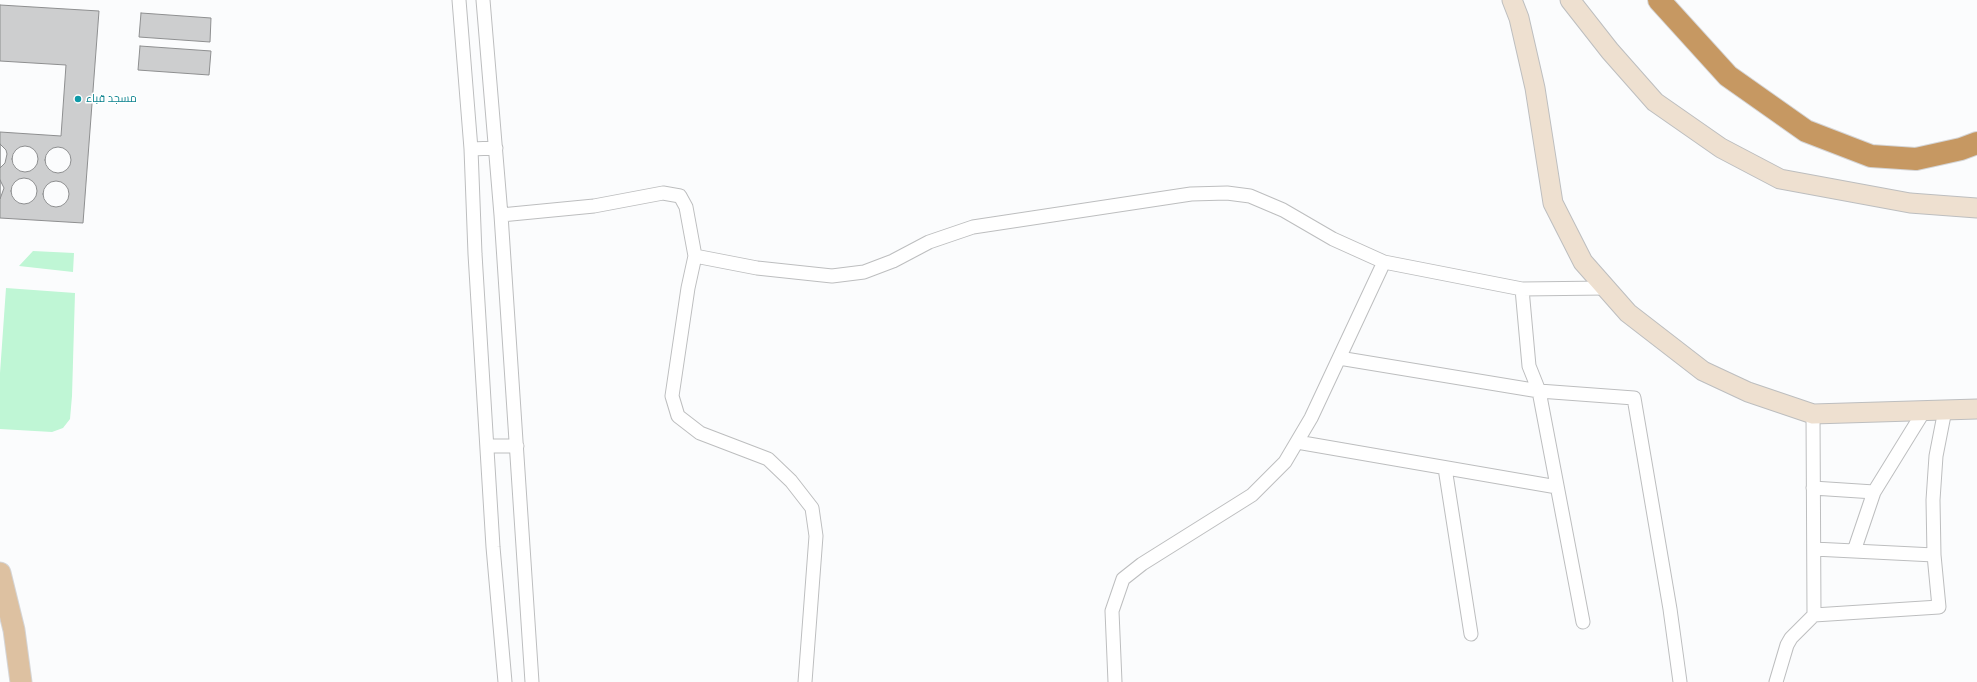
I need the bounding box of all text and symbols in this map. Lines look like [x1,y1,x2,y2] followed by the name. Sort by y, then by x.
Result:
[86,92,137,106] place label: مسجد قباء
[73,94,83,104] marker: مسجد قباء

